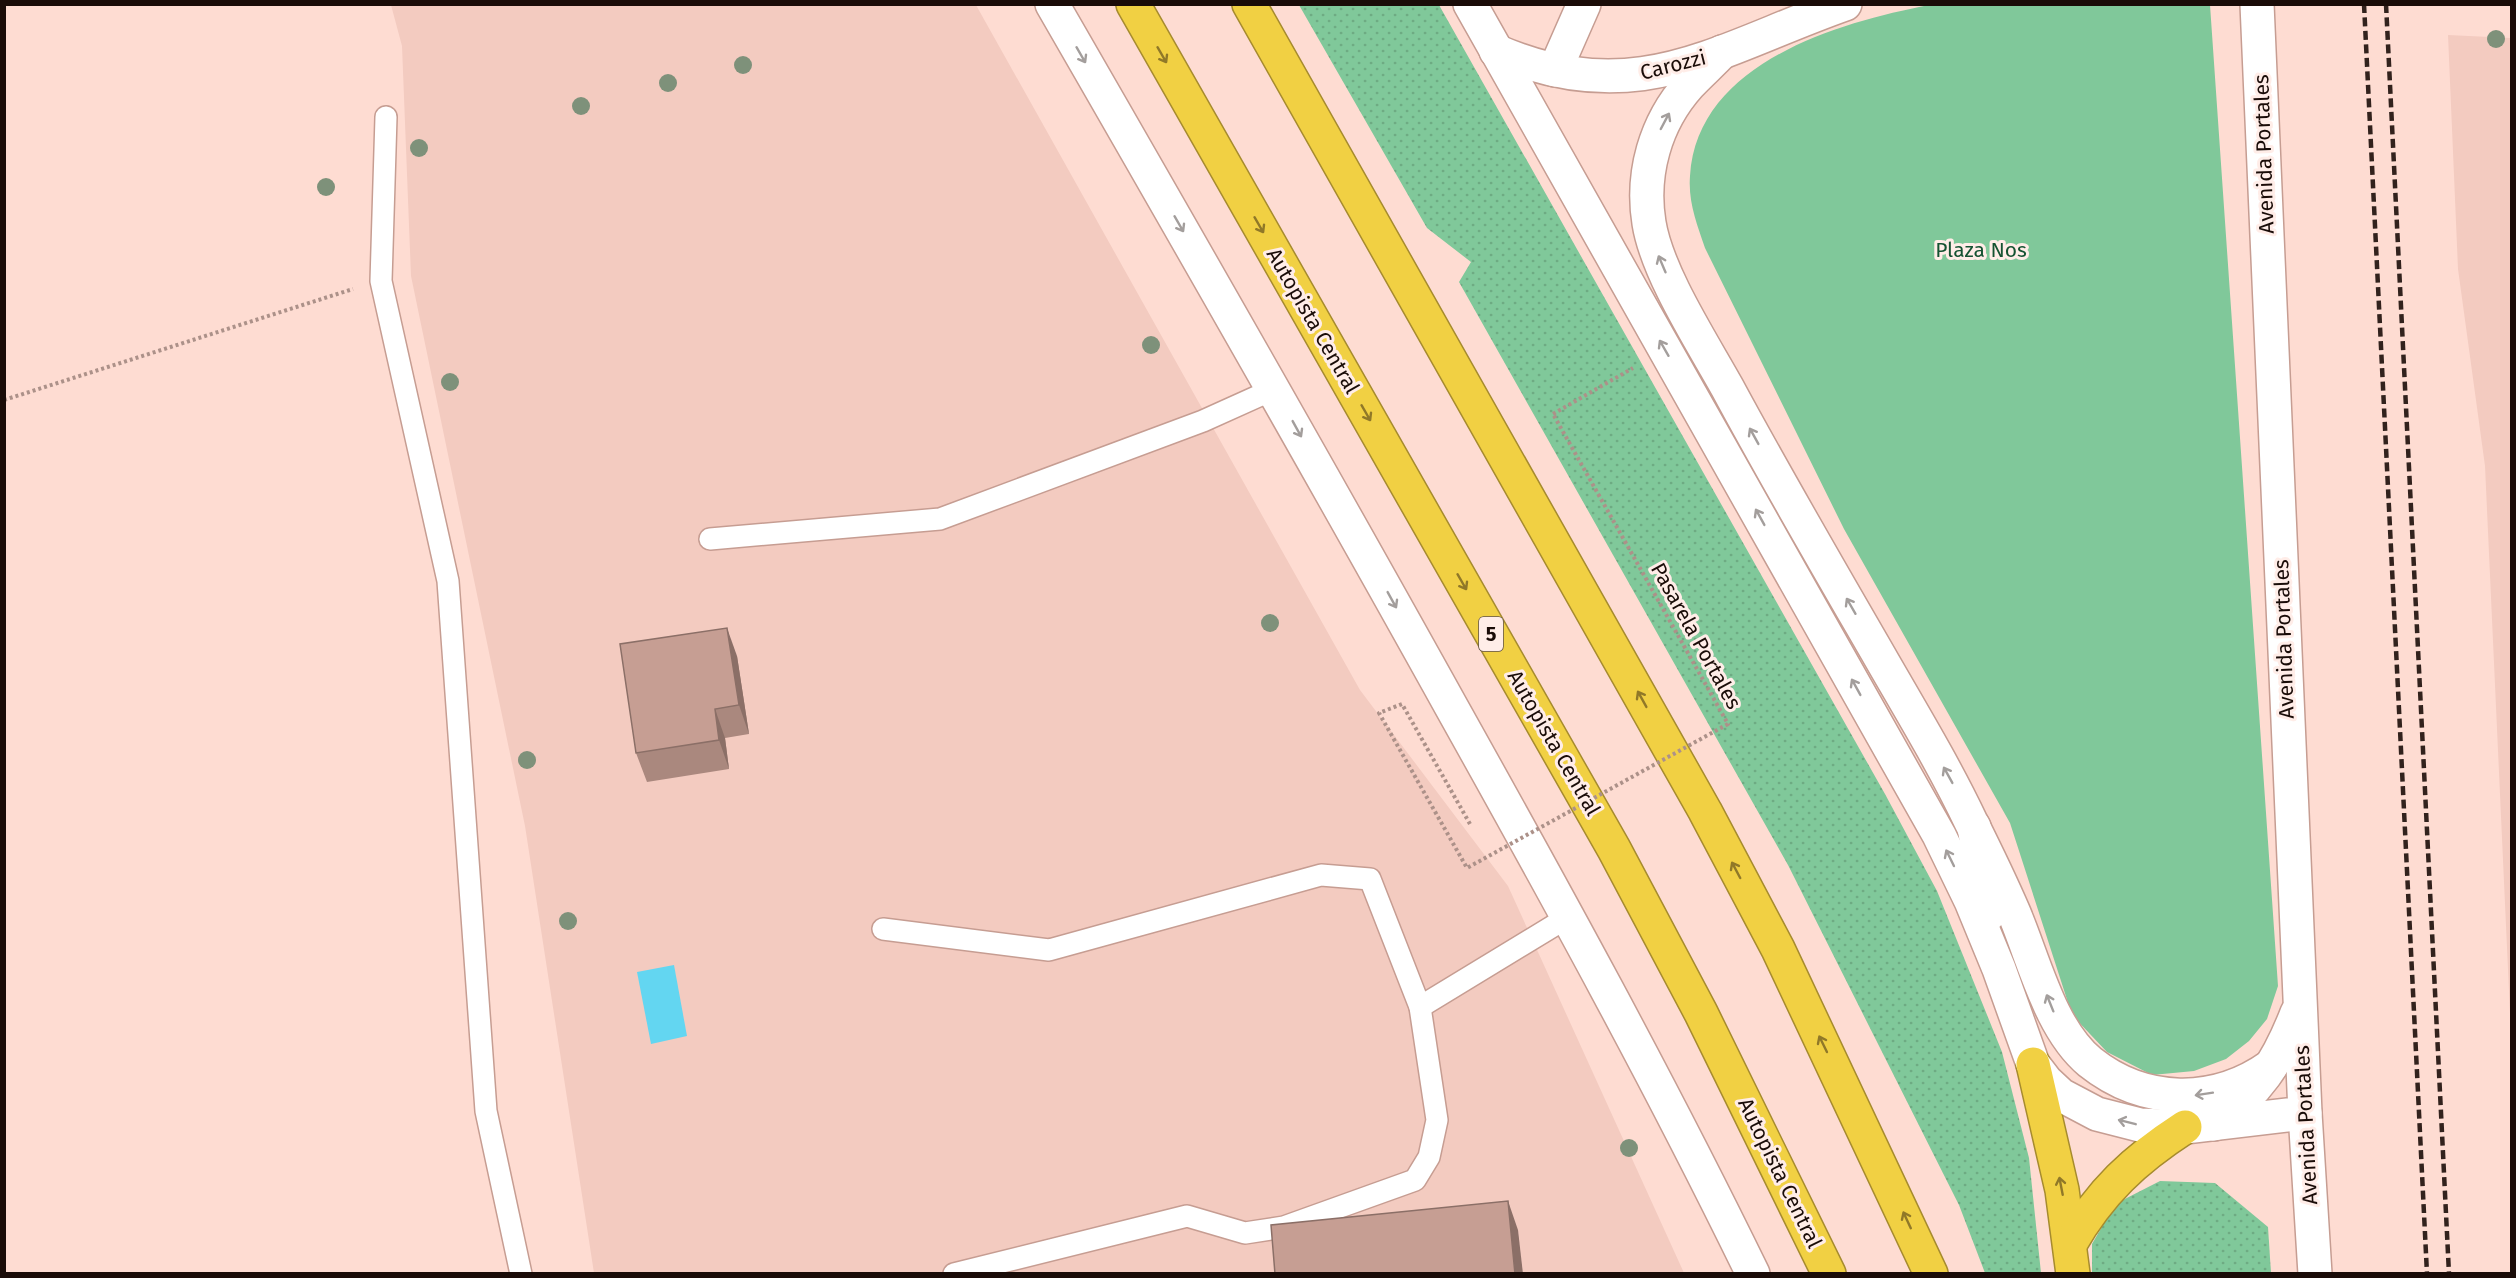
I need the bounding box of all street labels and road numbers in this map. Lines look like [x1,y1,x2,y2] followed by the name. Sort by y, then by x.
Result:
[1637,44,1709,86] street label: Carozzi
[2248,74,2280,234] street label: Avenida Portales
[1261,244,1365,398] street label: Autopista Central
[1645,558,1747,714] street label: Pasarela Portales
[2268,559,2300,719] street label: Avenida Portales
[1479,617,1503,651] road number: 5
[1502,666,1606,820] street label: Autopista Central
[2289,1045,2323,1205] street label: Avenida Portales
[1732,1094,1828,1252] street label: Autopista Central

